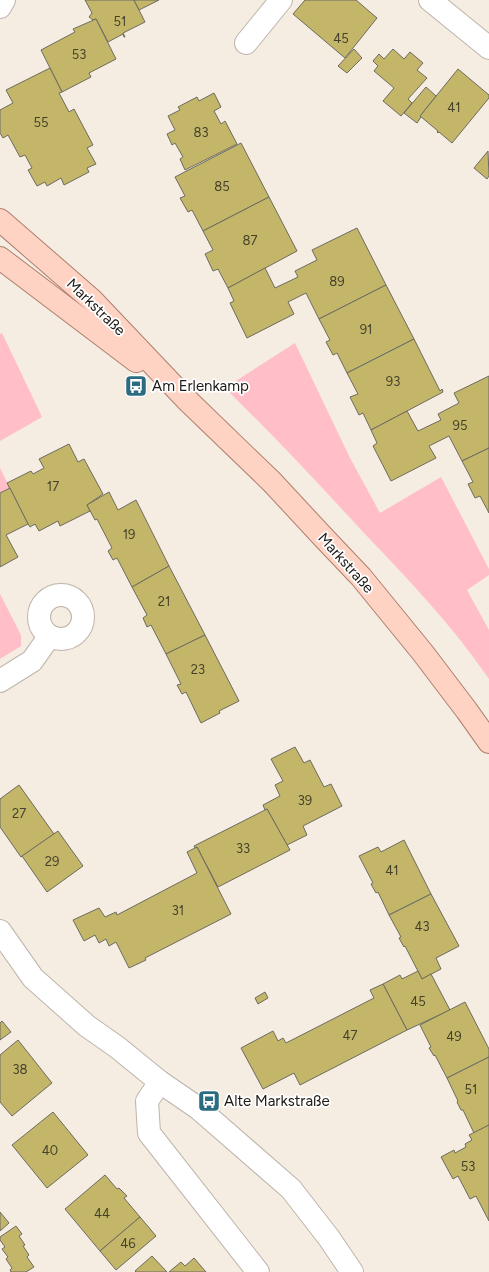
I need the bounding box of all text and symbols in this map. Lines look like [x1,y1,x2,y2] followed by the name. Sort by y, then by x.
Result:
[114,14,126,29] house number: 51
[333,31,349,46] house number: 45
[72,47,86,62] house number: 53
[447,100,461,115] house number: 41
[34,115,48,130] house number: 55
[193,125,209,140] house number: 83
[214,179,230,194] house number: 85
[243,233,257,248] house number: 87
[329,274,345,289] house number: 89
[63,275,129,339] street label: Markstraße
[360,322,372,337] house number: 91
[123,373,149,399] bus stop icon: Am Erlenkamp
[386,374,400,389] house number: 93
[152,377,249,395] place label: Am Erlenkamp
[453,418,467,433] house number: 95
[47,479,59,494] house number: 17
[123,527,135,542] house number: 19
[314,529,378,597] street label: Markstraße
[158,594,170,609] house number: 21
[191,662,205,677] house number: 23
[298,793,312,808] house number: 39
[12,806,26,821] house number: 27
[236,841,250,856] house number: 33
[45,854,59,869] house number: 29
[385,863,399,878] house number: 41
[172,903,184,918] house number: 31
[414,919,430,934] house number: 43
[410,994,426,1009] house number: 45
[342,1028,358,1043] house number: 47
[446,1029,462,1044] house number: 49
[12,1062,28,1077] house number: 38
[465,1082,477,1097] house number: 51
[196,1088,222,1114] bus stop icon: Alte Markstraße
[224,1092,330,1110] place label: Alte Markstraße
[42,1143,58,1158] house number: 40
[461,1159,475,1174] house number: 53
[94,1206,110,1221] house number: 44
[120,1236,136,1251] house number: 46

